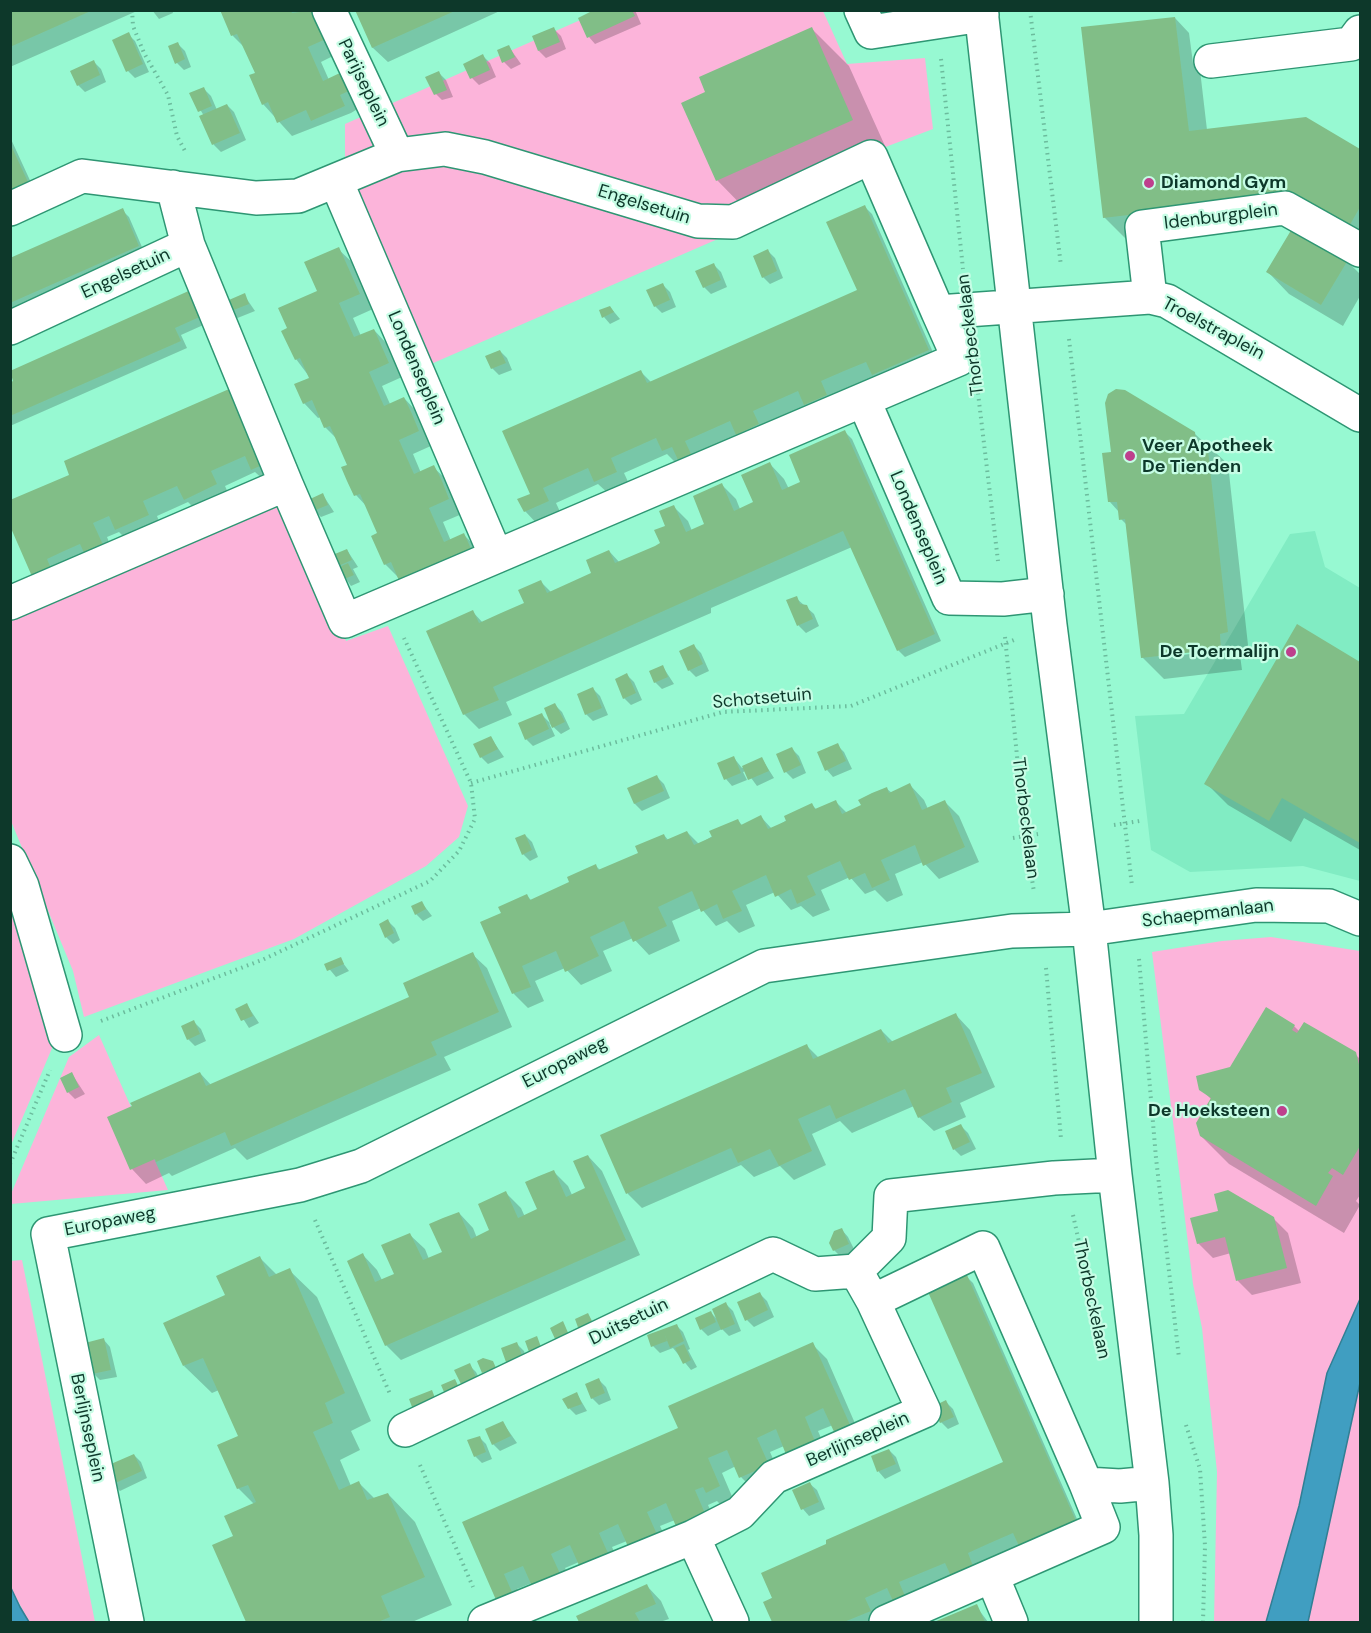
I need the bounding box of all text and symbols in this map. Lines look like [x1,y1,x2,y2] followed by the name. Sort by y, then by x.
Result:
[333,36,393,130] street label: Parijseplein
[1161,172,1286,194] place label: Diamond Gym
[1142,176,1156,190] marker: Diamond Gym
[595,181,693,229] street label: Engelsetuin
[1163,199,1279,235] street label: Idenburgplein
[78,244,174,304] street label: Engelsetuin
[953,273,989,397] street label: Thorbeckelaan
[1158,293,1268,365] street label: Troelstraplein
[382,308,450,428] street label: Londenseplein
[1142,435,1273,478] place label: Veer Apotheek De Tienden
[1123,449,1137,463] marker: Veer Apotheek De Tienden
[884,468,952,588] street label: Londenseplein
[1160,641,1279,663] place label: De Toermalijn
[1284,645,1298,659] marker: De Toermalijn
[712,684,812,714] street label: Schotsetuin
[1007,756,1043,880] street label: Thorbeckelaan
[1141,895,1275,933] street label: Schaepmanlaan
[519,1033,611,1093] street label: Europaweg
[1148,1100,1270,1122] place label: De Hoeksteen
[1275,1104,1289,1118] marker: De Hoeksteen
[63,1203,157,1241] street label: Europaweg
[1068,1237,1114,1361] street label: Thorbeckelaan
[586,1294,672,1350] street label: Duitsetuin
[65,1372,109,1484] street label: Berlijnseplein
[803,1408,913,1472] street label: Berlijnseplein

